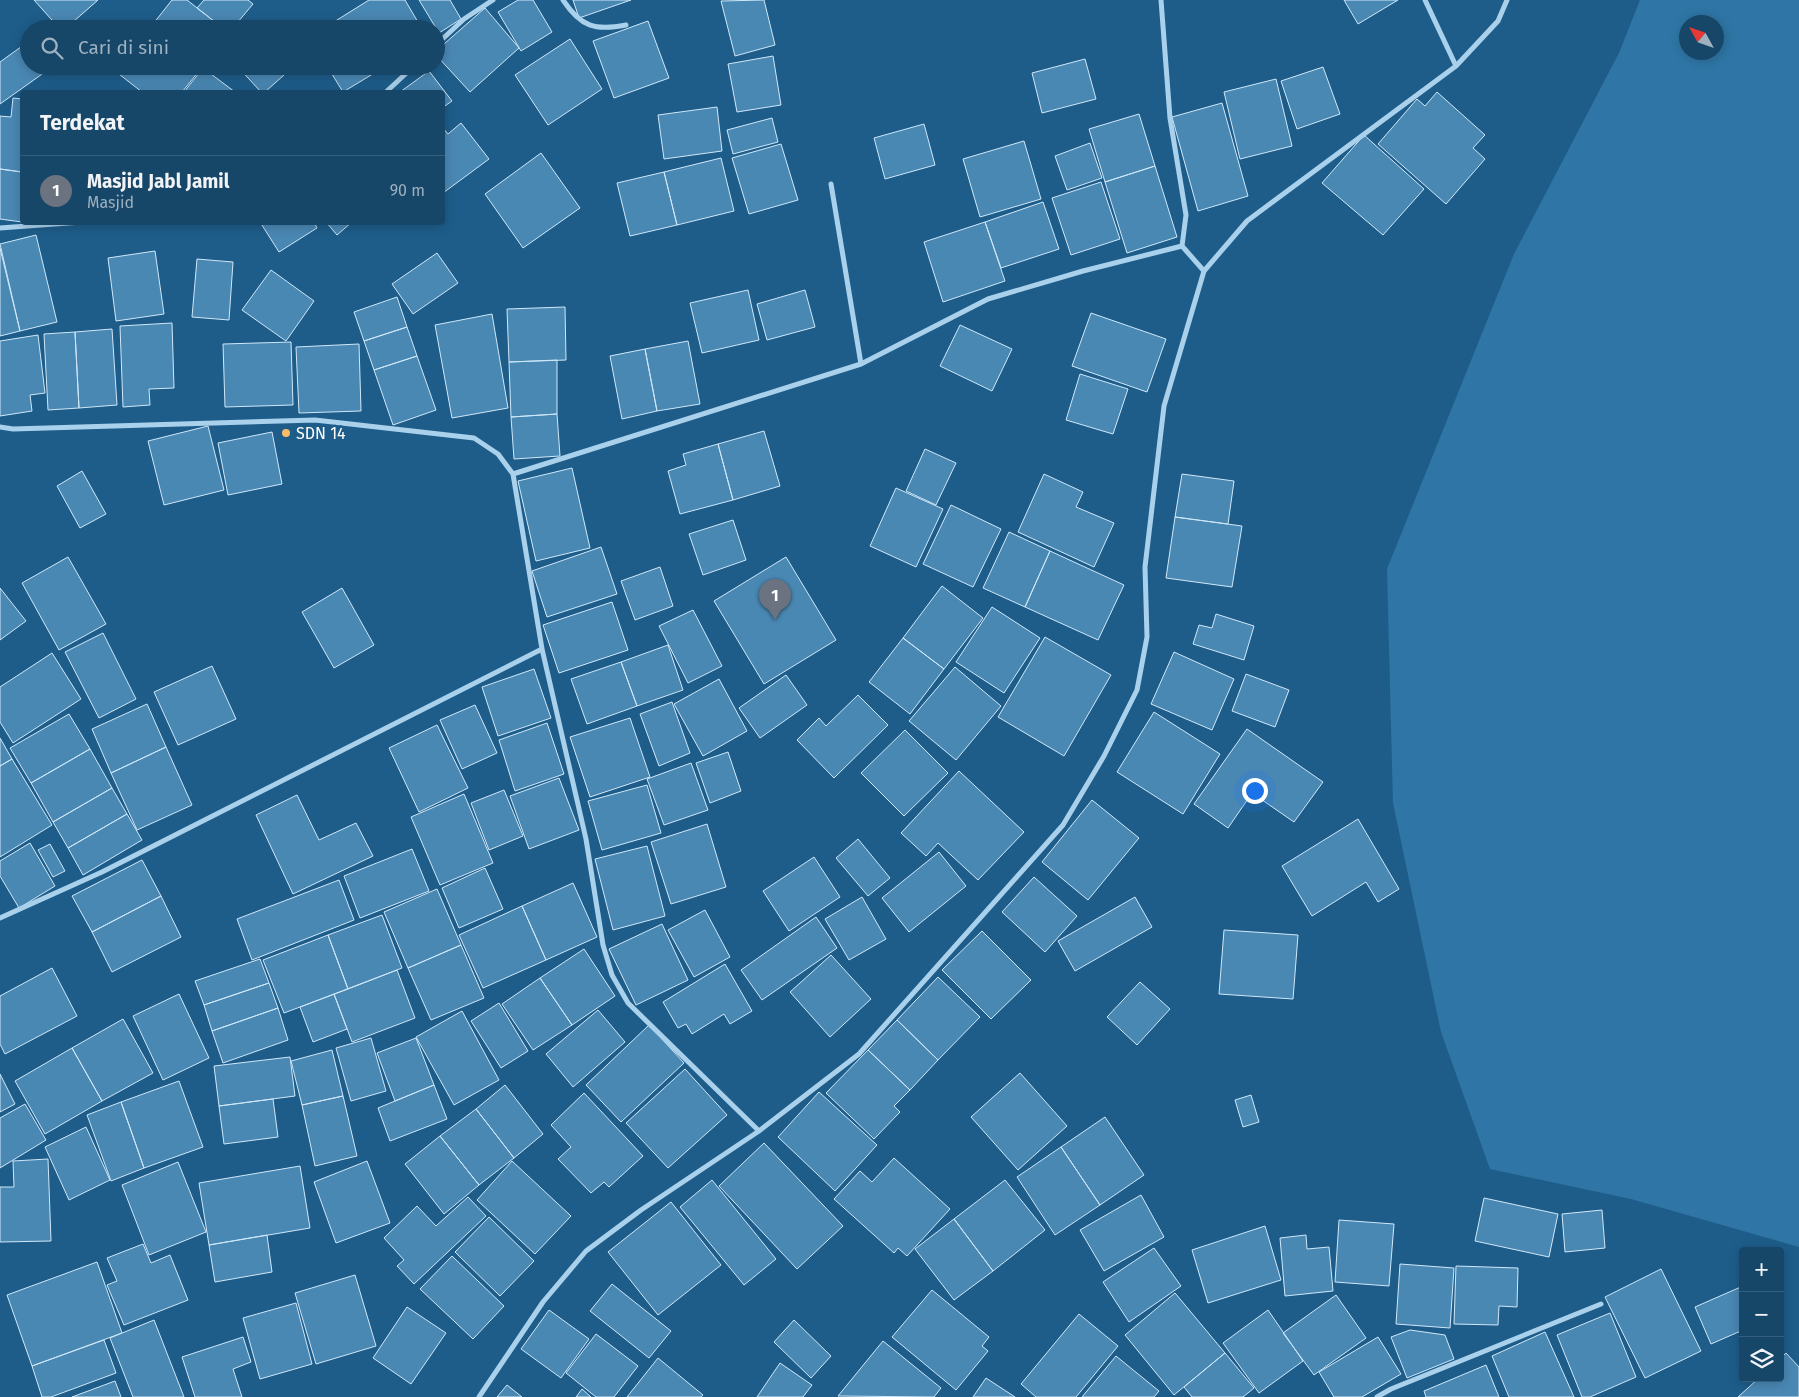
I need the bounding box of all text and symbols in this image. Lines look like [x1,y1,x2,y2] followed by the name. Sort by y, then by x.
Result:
[1679,15,1724,60] north arrow
[20,20,445,75] search box
[38,34,66,62] icon: search
[78,36,169,59] text: Cari di sini
[40,110,125,136] text: Terdekat
[87,170,229,193] text: Masjid Jabl Jamil
[52,181,60,200] text: 1
[390,181,425,200] text: 90 m
[87,193,134,212] text: Masjid
[296,424,346,443] place label: SDN 14
[280,427,292,439] marker: SDN 14
[759,579,791,620] pin: 1
[1242,778,1268,804] your location
[1739,1247,1784,1382] map controls
[1739,1247,1784,1292] button: +
[1739,1292,1784,1337] button: −
[1739,1337,1784,1382] button: layers

